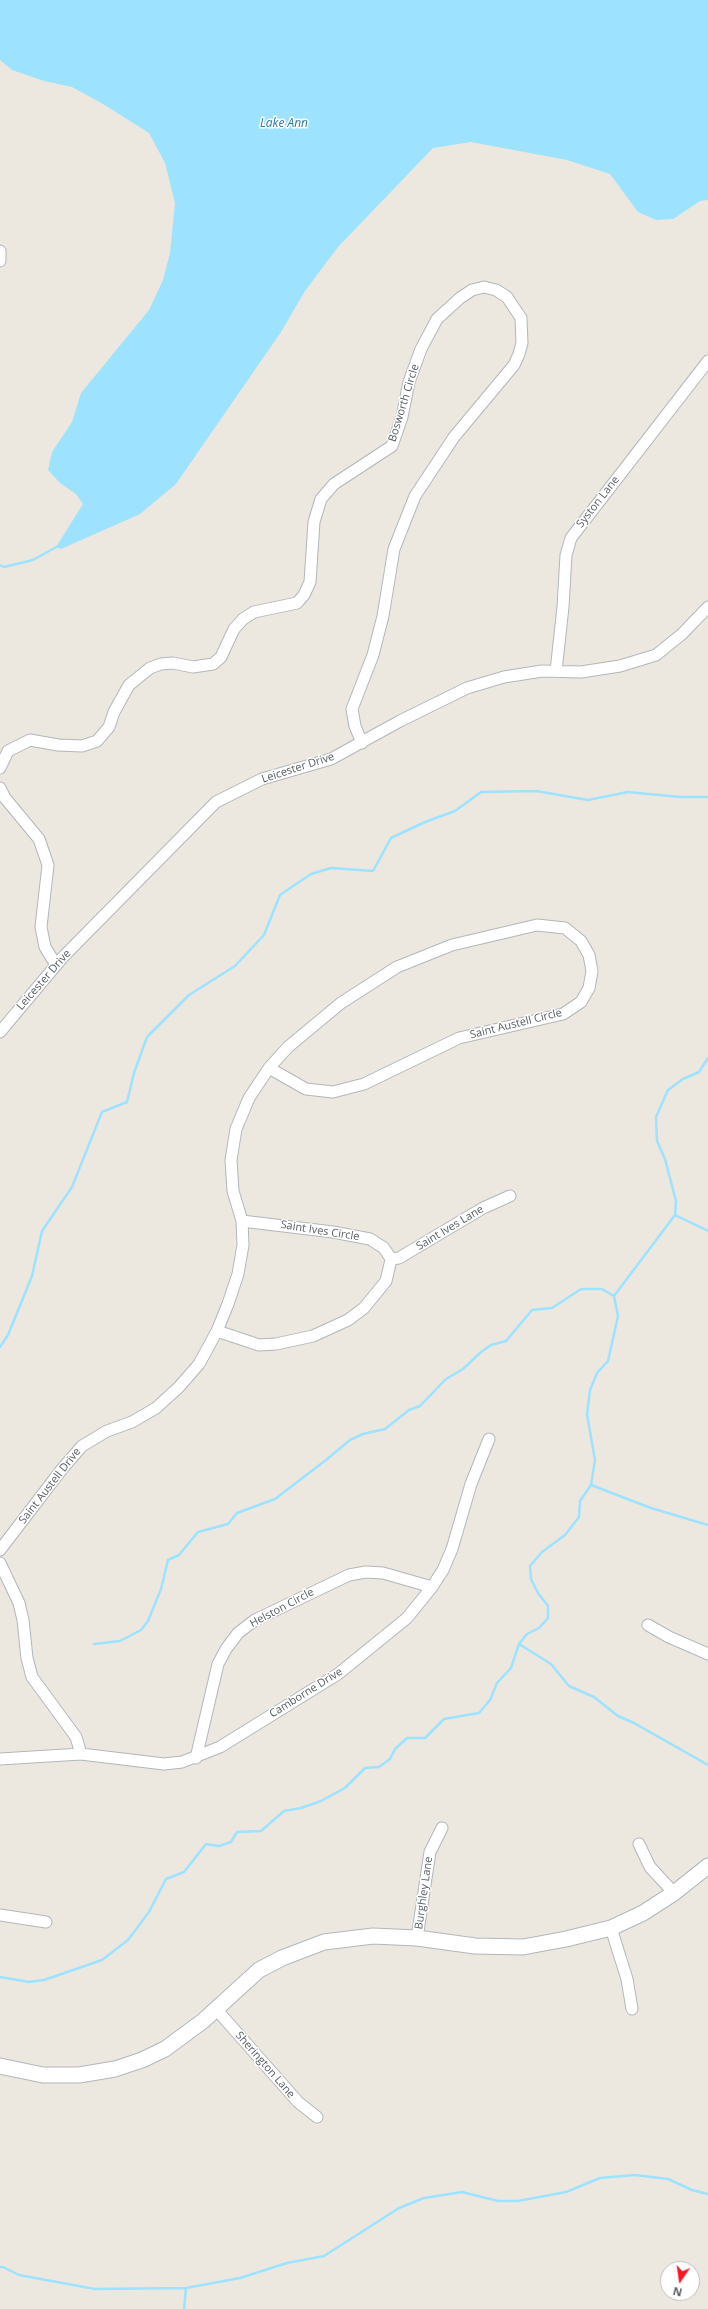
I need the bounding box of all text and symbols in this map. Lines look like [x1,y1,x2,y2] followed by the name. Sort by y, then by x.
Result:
[260,117,308,131] water label: Lake Ann
[386,363,422,443] street label: Bosworth Circle
[574,474,622,530] street label: Syston Lane
[260,750,336,786] street label: Leicester Drive
[14,947,74,1013] street label: Leicester Drive
[469,1006,563,1042] street label: Saint Austell Circle
[414,1203,486,1253] street label: Saint Ives Lane
[280,1218,360,1244] street label: Saint Ives Circle
[16,1445,84,1527] street label: Saint Austell Drive
[248,1586,316,1630] street label: Helston Circle
[267,1665,345,1721] street label: Camborne Drive
[412,1856,436,1930] street label: Burghley Lane
[233,2029,297,2101] street label: Sherington Lane
[660,2261,700,2301] north arrow
[671,2284,683,2301] text: N

